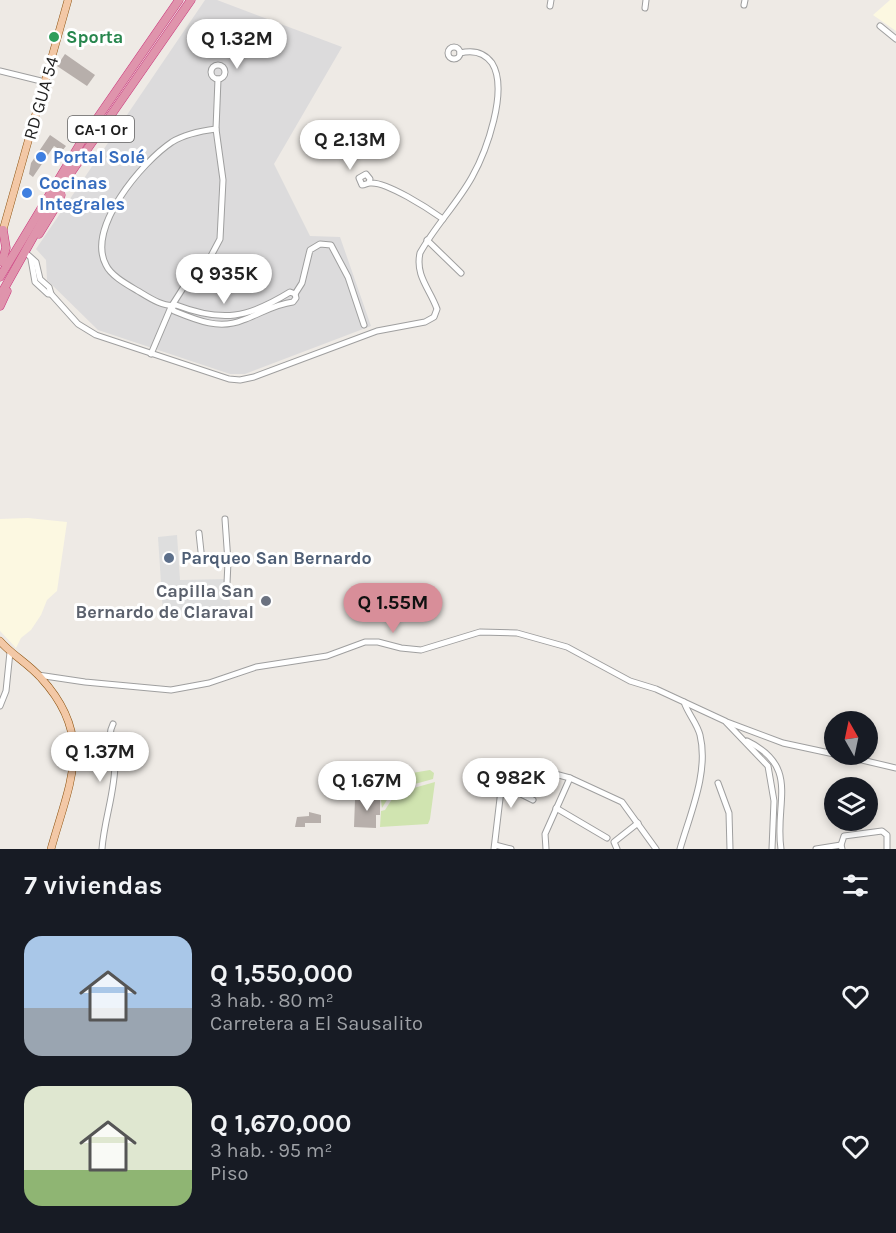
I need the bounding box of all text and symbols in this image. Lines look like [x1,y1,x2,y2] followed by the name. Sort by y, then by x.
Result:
[182,19,292,70] pin: Q 1.32M
[66,26,123,48] place label: Sporta
[201,27,273,50] text: Q 1.32M
[47,30,61,44] marker: Sporta
[19,54,63,142] street label: RD GUA 54
[68,116,134,142] road number: CA-1 Or
[295,120,405,171] pin: Q 2.13M
[314,128,386,151] text: Q 2.13M
[53,146,145,168] place label: Portal Solé
[34,150,48,164] marker: Portal Solé
[39,172,125,215] place label: Cocinas Integrales
[20,186,34,200] marker: Cocinas Integrales
[175,254,273,305] pin: Q 935K
[190,262,258,285] text: Q 935K
[181,547,372,569] place label: Parqueo San Bernardo
[162,551,176,565] marker: Parqueo San Bernardo
[76,580,254,623] place label: Capilla San Bernardo de Claraval
[338,583,448,634] pin: Q 1.55M
[358,591,428,614] text: Q 1.55M
[259,594,273,608] marker: Capilla San Bernardo de Claraval
[824,711,878,765] north arrow
[824,711,878,831] map controls
[45,732,155,783] pin: Q 1.37M
[65,740,135,763] text: Q 1.37M
[462,758,560,809] pin: Q 982K
[312,761,422,812] pin: Q 1.67M
[476,766,546,789] text: Q 982K
[332,769,402,792] text: Q 1.67M
[824,777,878,831] button: layers
[839,869,872,902] icon: filters
[24,870,162,901] text: 7 viviendas
[210,958,353,989] text: Q 1,550,000
[72,960,144,1032] icon: home
[839,980,872,1013] icon: heart
[210,989,334,1012] text: 3 hab. · 80 m²
[210,1012,423,1035] text: Carretera a El Sausalito
[210,1108,351,1139] text: Q 1,670,000
[72,1110,144,1182] icon: home
[839,1130,872,1163] icon: heart
[210,1139,333,1162] text: 3 hab. · 95 m²
[210,1162,248,1185] text: Piso

